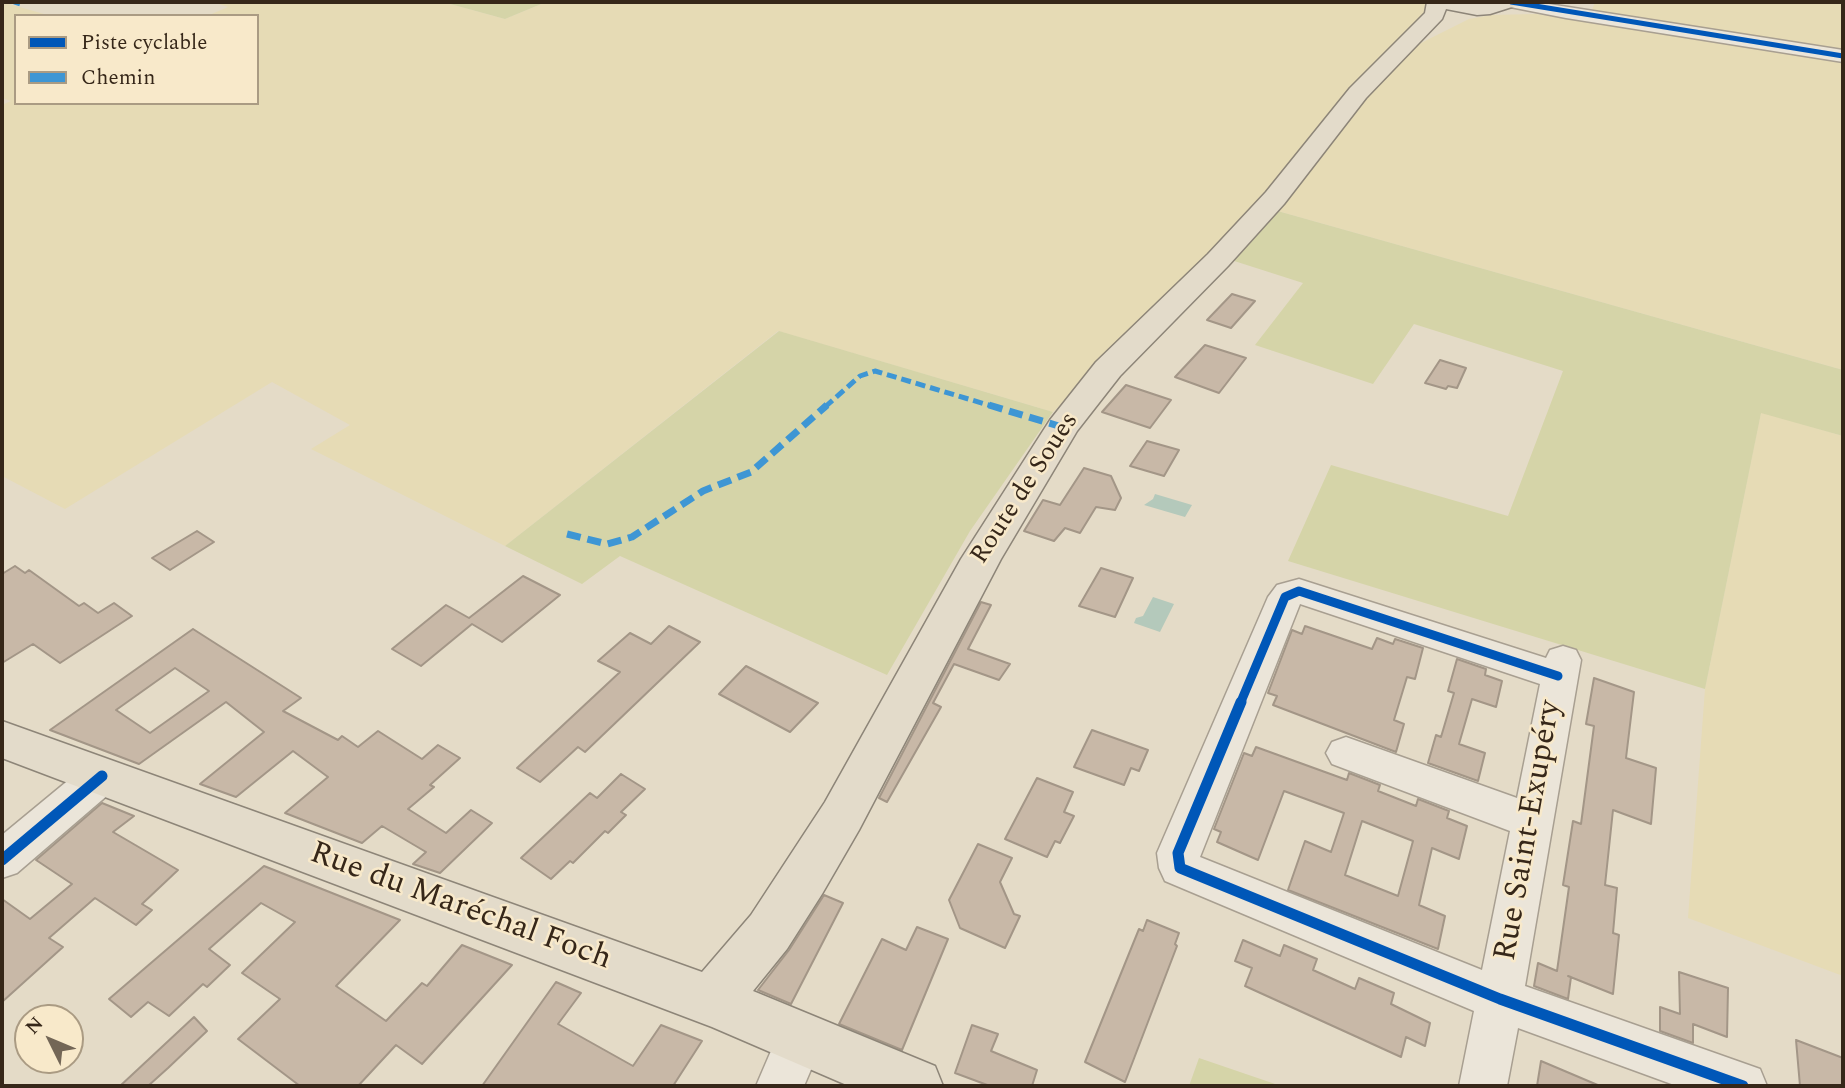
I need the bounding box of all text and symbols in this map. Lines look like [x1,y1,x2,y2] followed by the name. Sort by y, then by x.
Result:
[14,14,259,105] legend
[81,27,207,59] text: Piste cyclable
[81,62,155,94] text: Chemin
[965,407,1087,571] street label: Route de Soues
[1488,698,1572,964] street label: Rue Saint-Exupéry
[304,836,616,980] street label: Rue du Maréchal Foch
[14,1004,84,1074] north arrow
[19,1010,51,1041] text: N

